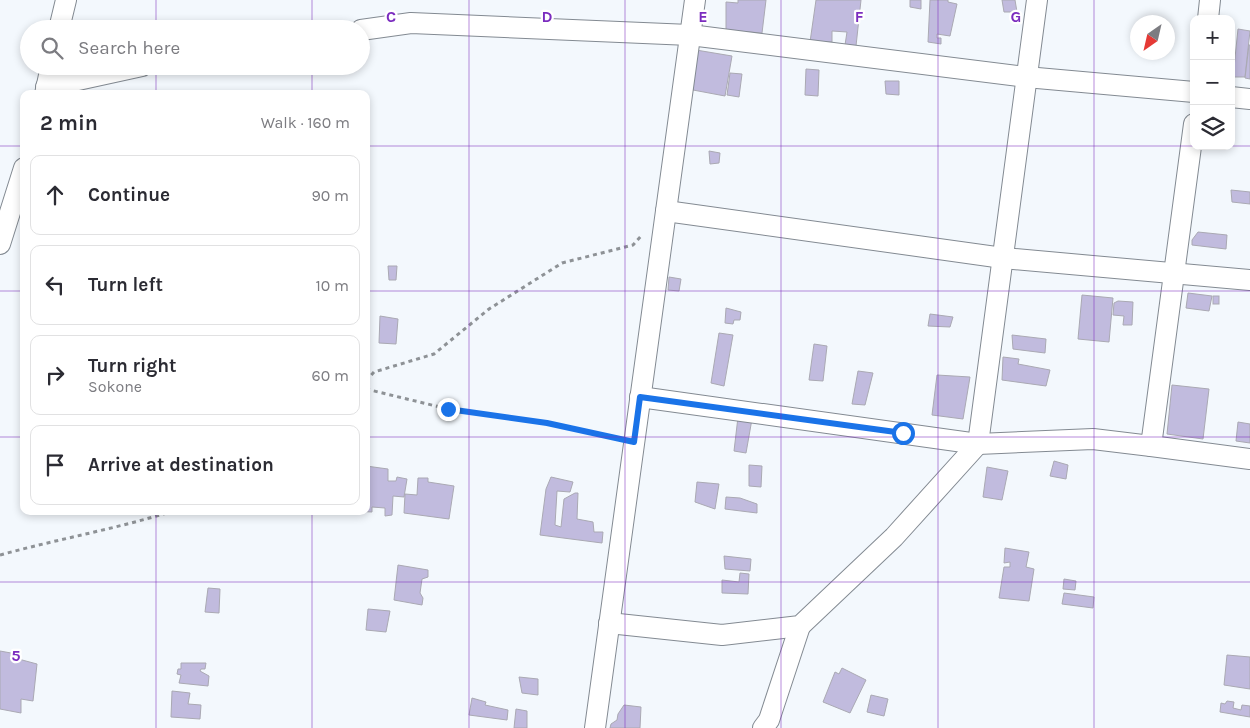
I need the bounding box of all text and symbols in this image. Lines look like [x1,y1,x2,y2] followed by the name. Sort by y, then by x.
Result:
[386,7,396,26] text: C
[542,7,553,26] text: D
[698,7,708,26] text: E
[855,7,864,26] text: F
[1011,7,1021,26] text: G
[1130,15,1175,60] north arrow
[1190,15,1235,150] map controls
[1190,15,1235,60] button: +
[20,20,370,75] search box
[38,34,66,62] icon: search
[78,37,180,59] text: Search here
[1190,60,1235,105] button: −
[1190,105,1235,150] button: layers
[40,111,98,135] text: 2 min
[261,113,350,132] text: Walk · 160 m
[41,181,69,209] icon: ahead
[88,184,170,206] text: Continue
[311,186,349,205] text: 90 m
[41,271,69,299] icon: left
[88,274,163,296] text: Turn left
[315,276,349,295] text: 10 m
[88,355,177,377] text: Turn right
[41,361,69,389] icon: right
[312,366,349,385] text: 60 m
[88,377,142,396] text: Sokone
[437,398,460,421] route end
[892,422,915,445] route start
[41,451,69,479] icon: arrive
[88,454,274,476] text: Arrive at destination
[11,646,21,665] text: 5

